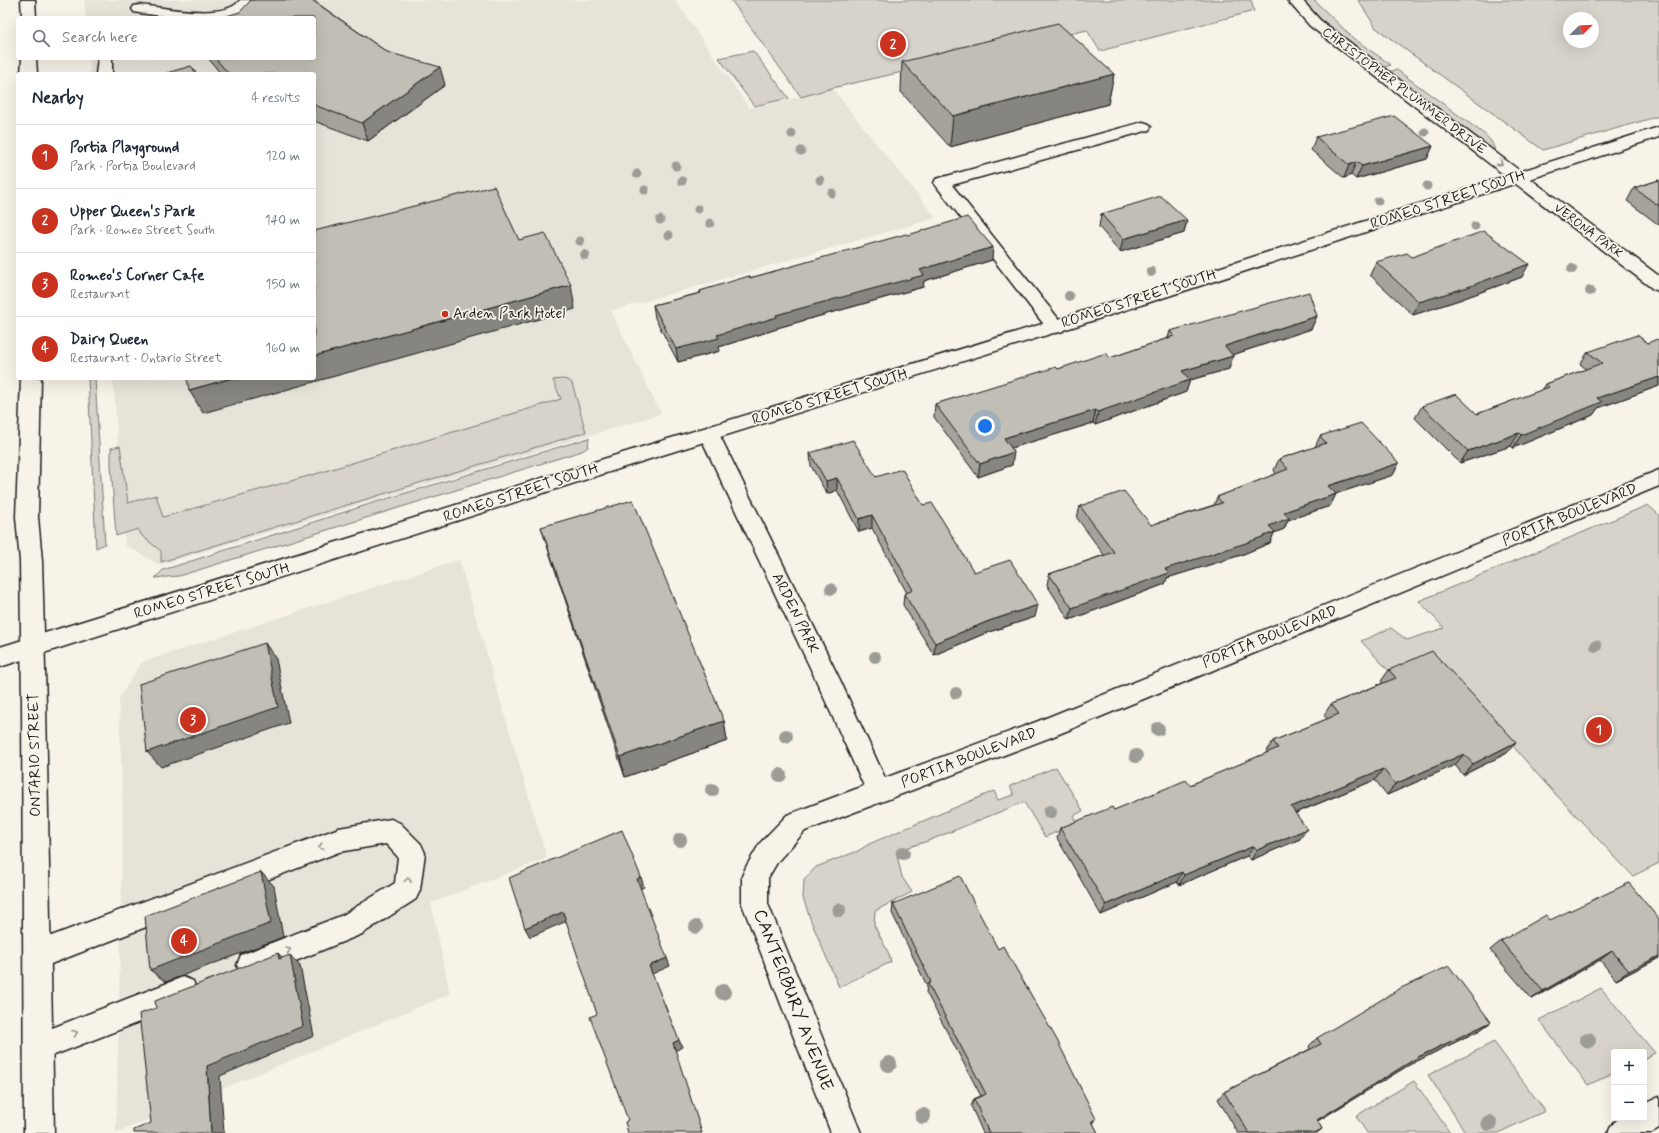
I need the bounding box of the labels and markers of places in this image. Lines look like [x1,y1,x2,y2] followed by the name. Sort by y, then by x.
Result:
[880,29,906,59] pin: 2
[453,304,565,324] place label: Arden Park Hotel
[440,309,450,319] marker: Arden Park Hotel
[180,705,206,735] pin: 3
[1586,715,1612,745] pin: 1
[171,926,197,956] pin: 4

